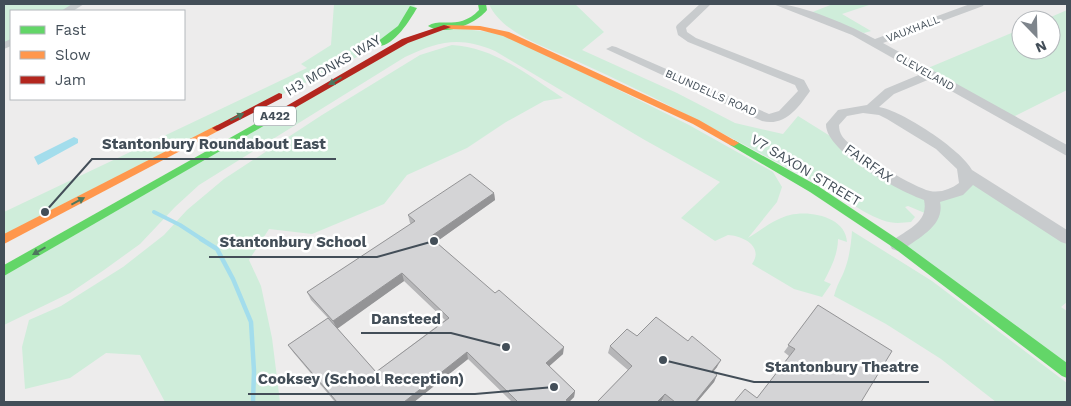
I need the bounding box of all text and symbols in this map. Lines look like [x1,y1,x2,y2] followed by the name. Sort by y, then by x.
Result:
[10,10,185,100] legend
[1011,10,1061,60] north arrow
[884,13,942,45] street label: VAUXHALL
[55,21,87,39] text: Fast
[282,31,384,99] street label: H3 MONKS WAY
[1033,38,1049,56] text: N
[55,46,91,64] text: Slow
[893,51,957,94] street label: CLEVELAND
[663,67,759,119] street label: BLUNDELLS ROAD
[55,71,86,89] text: Jam
[327,77,342,85] one-way arrow
[254,106,296,125] road number: A422
[230,113,244,121] one-way arrow
[92,129,336,159] callout: Stantonbury Roundabout East
[748,131,864,209] street label: V7 SAXON STREET
[102,135,326,153] text: Stantonbury Roundabout East
[842,141,896,185] street label: FAIRFAX
[71,197,85,205] one-way arrow
[209,227,377,257] callout: Stantonbury School
[219,233,367,251] text: Stantonbury School
[32,246,46,255] one-way arrow
[361,303,451,333] callout: Dansteed
[371,310,441,328] text: Dansteed
[754,352,929,382] callout: Stantonbury Theatre
[765,358,919,376] text: Stantonbury Theatre
[248,364,475,394] callout: Cooksey (School Reception)
[258,370,464,388] text: Cooksey (School Reception)

